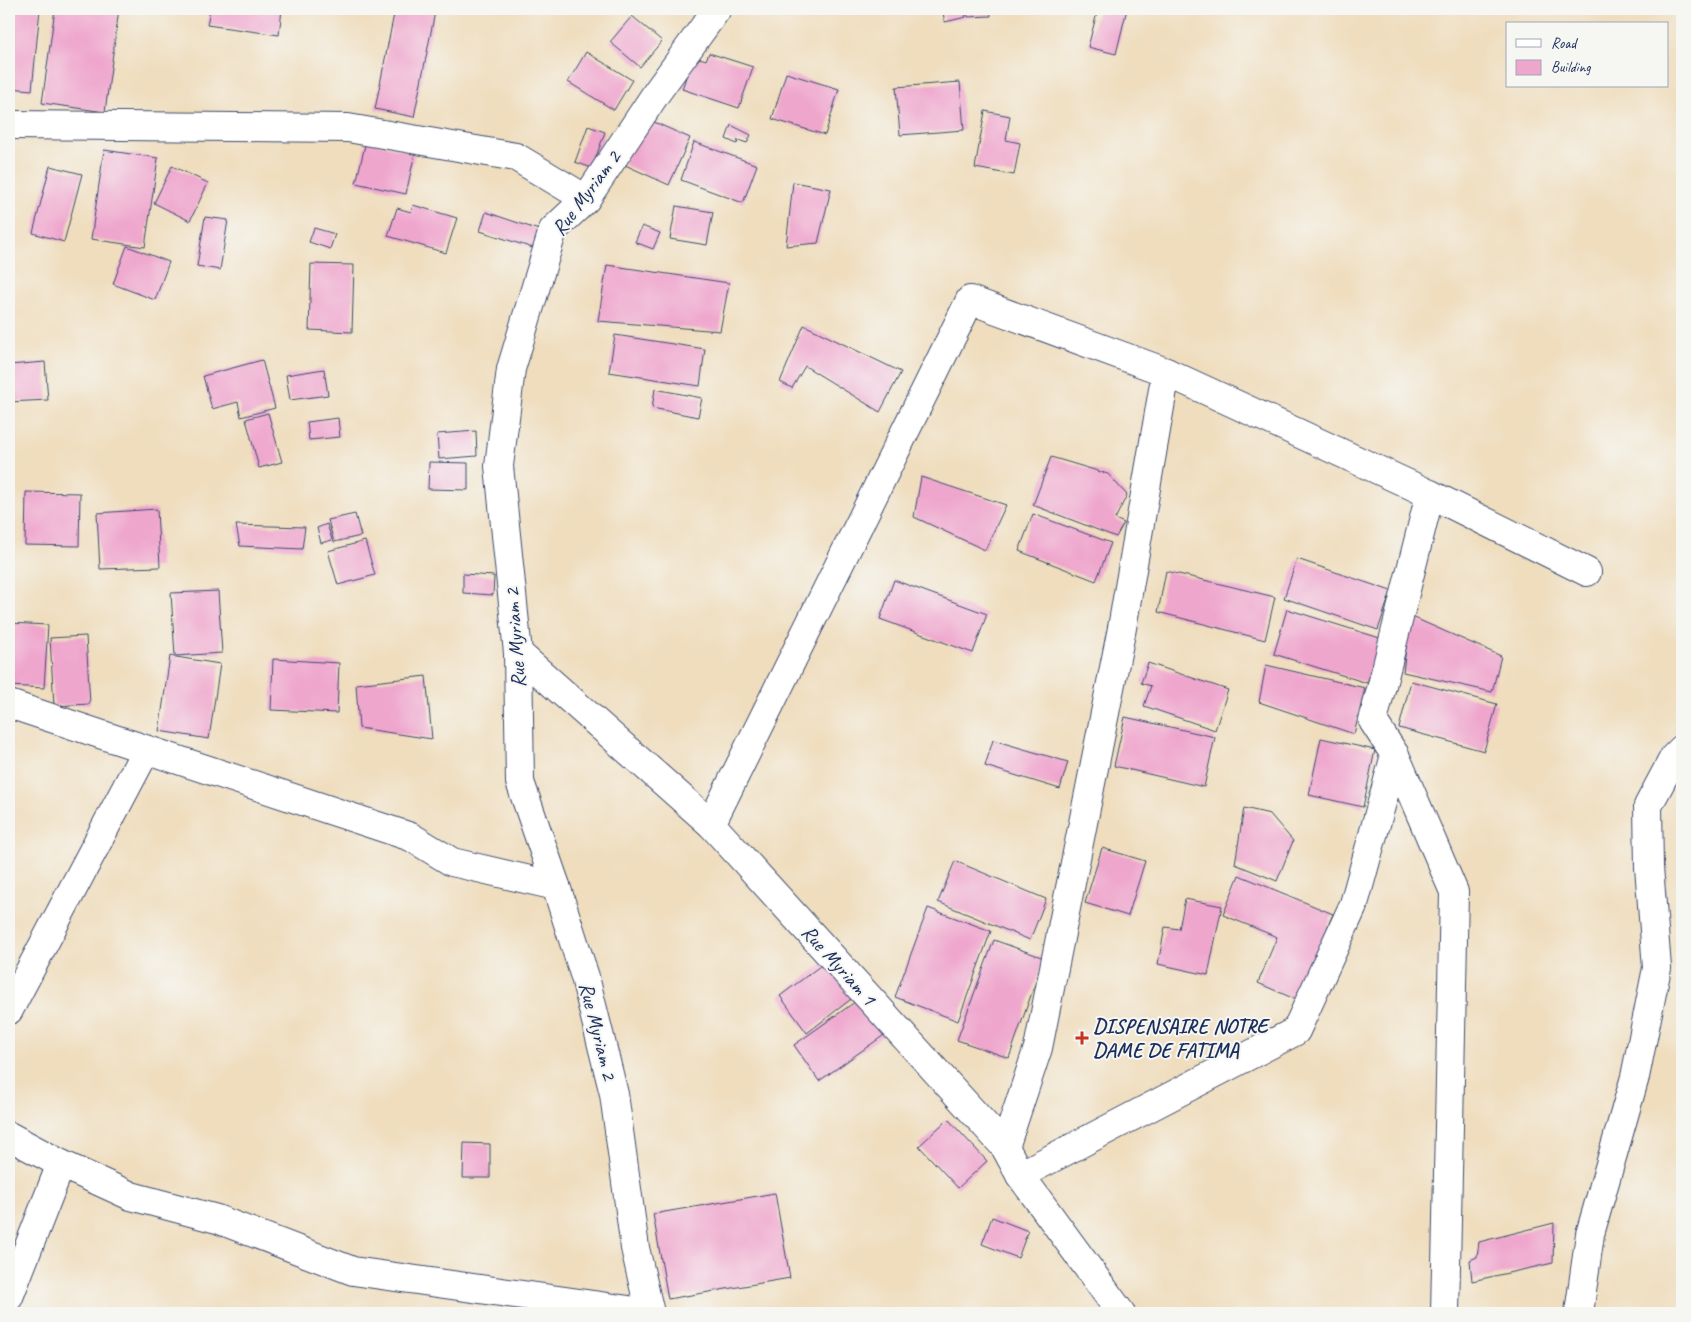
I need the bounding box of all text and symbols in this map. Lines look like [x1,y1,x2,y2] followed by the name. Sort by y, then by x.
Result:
[1506,22,1668,88] legend
[1551,34,1578,53] text: Road
[1551,58,1591,77] text: Building
[546,144,627,241] street label: Rue Myriam 2
[498,586,531,689] street label: Rue Myriam 2
[796,919,883,1012] street label: Rue Myriam 1
[573,980,623,1084] street label: Rue Myriam 2
[1093,1013,1270,1063] place label: DISPENSAIRE NOTRE DAME DE FATIMA
[1075,1031,1089,1045] marker: DISPENSAIRE NOTRE DAME DE FATIMA

